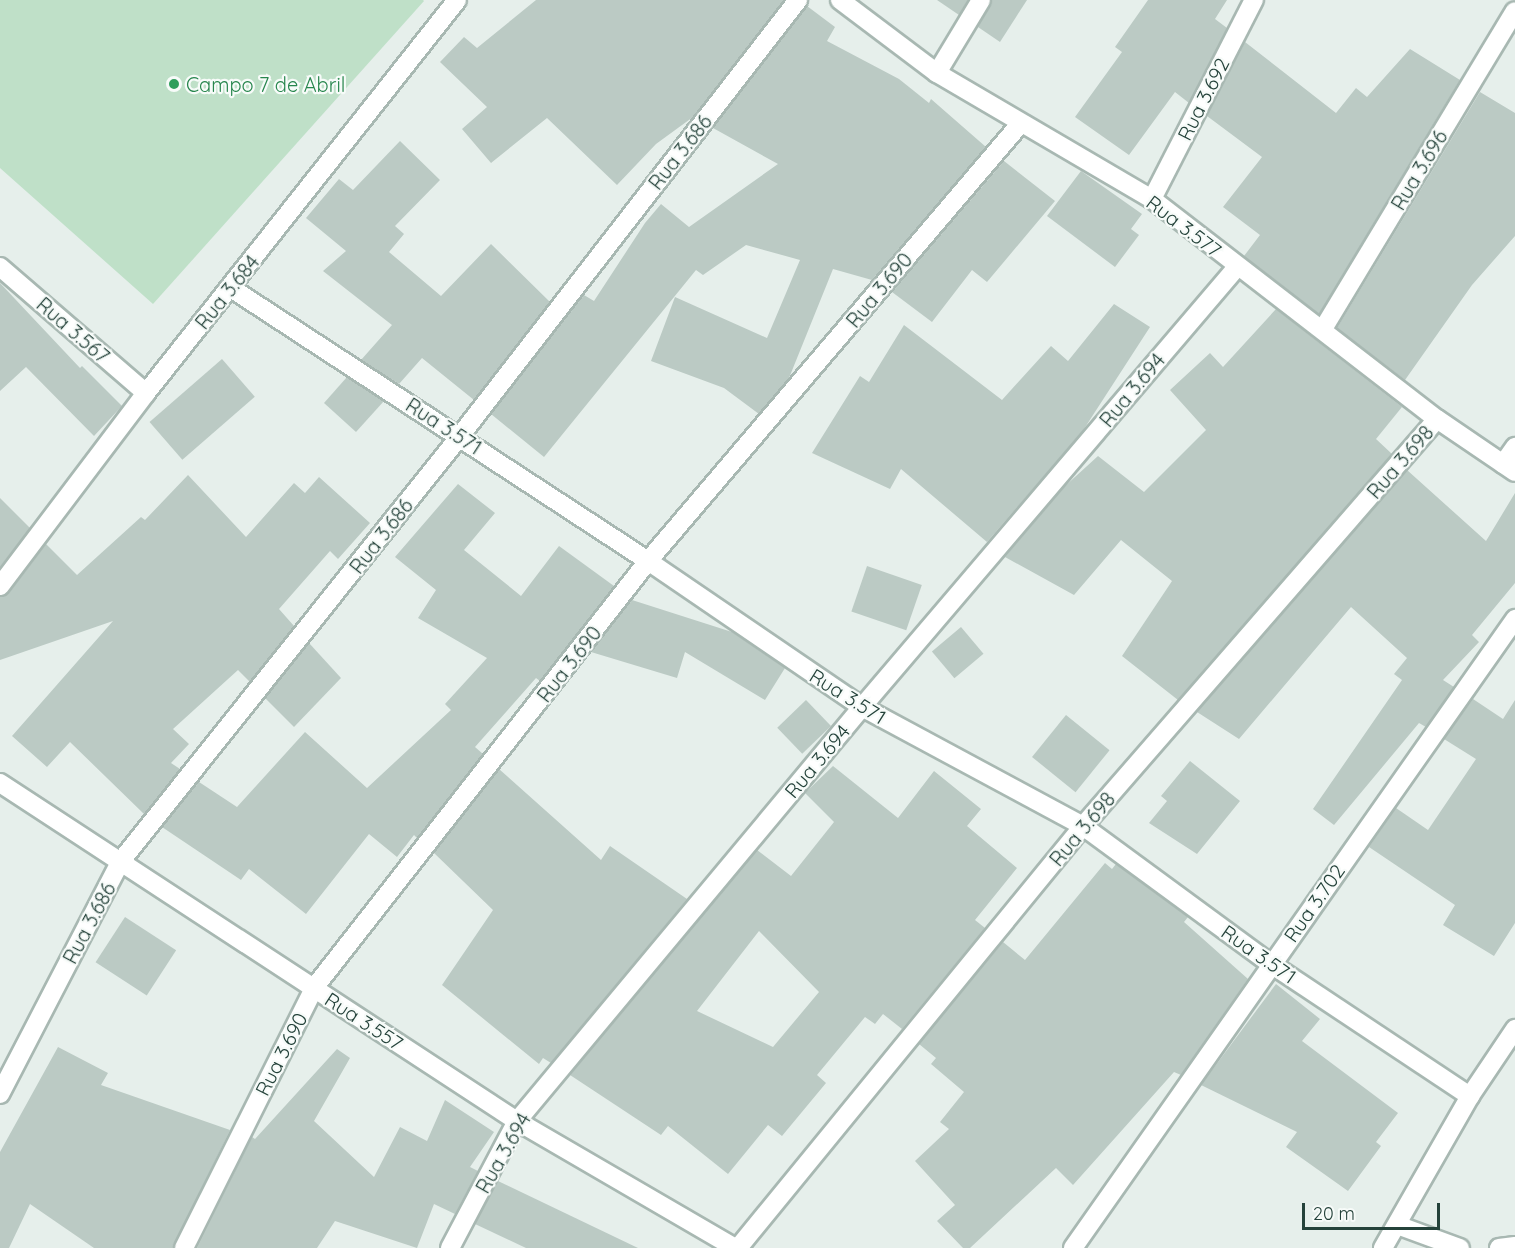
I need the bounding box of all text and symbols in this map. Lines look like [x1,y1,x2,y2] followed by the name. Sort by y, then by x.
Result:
[1172,54,1234,144] street label: Rua 3.692
[186,72,345,96] place label: Campo 7 de Abril
[167,77,181,91] marker: Campo 7 de Abril
[643,110,717,194] street label: Rua 3.686
[1386,126,1452,214] street label: Rua 3.696
[1142,190,1226,262] street label: Rua 3.577
[841,248,917,332] street label: Rua 3.690
[190,250,264,334] street label: Rua 3.684
[32,292,114,368] street label: Rua 3.567
[1094,348,1170,432] street label: Rua 3.694
[401,393,487,459] street label: Rua 3.571
[1362,421,1438,503] street label: Rua 3.698
[344,494,418,578] street label: Rua 3.686
[532,621,606,707] street label: Rua 3.690
[805,663,891,729] street label: Rua 3.571
[779,719,855,803] street label: Rua 3.694
[1044,787,1120,871] street label: Rua 3.698
[1279,859,1349,947] street label: Rua 3.702
[58,878,120,968] street label: Rua 3.686
[1217,920,1301,988] street label: Rua 3.571
[320,987,408,1055] street label: Rua 3.557
[250,1008,312,1100] street label: Rua 3.690
[470,1109,536,1197] street label: Rua 3.694
[1305,1191,1443,1229] scale bar
[1313,1202,1355,1225] text: 20 m

